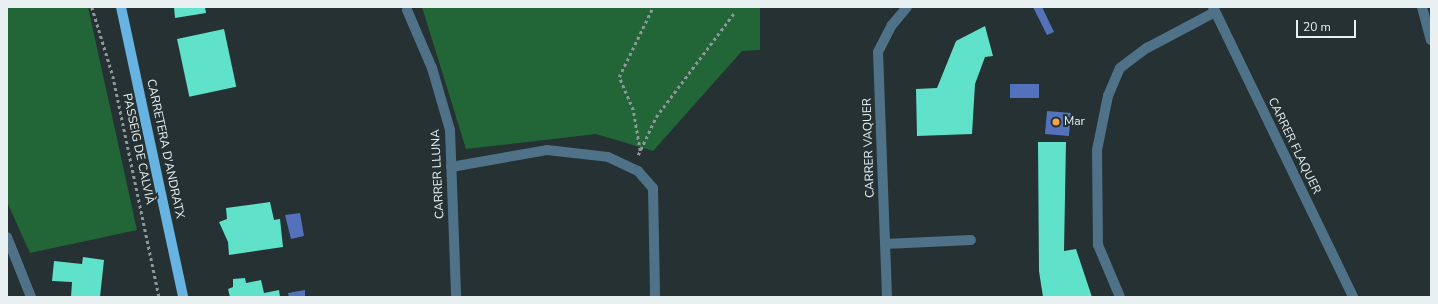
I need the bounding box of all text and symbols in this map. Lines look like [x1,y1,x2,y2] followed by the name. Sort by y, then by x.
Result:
[1298,12,1358,38] scale bar
[1303,19,1331,35] text: 20 m
[143,78,187,220] street label: CARRETERA D'ANDRATX
[119,92,157,206] street label: PASSEIG DE CALVIÀ
[1264,96,1324,196] street label: CARRER FLAQUER
[860,98,878,198] street label: CARRER VAQUER
[1064,115,1085,129] place label: Mar
[1051,117,1061,127] marker: Mar
[428,129,448,219] street label: CARRER LLUNA

